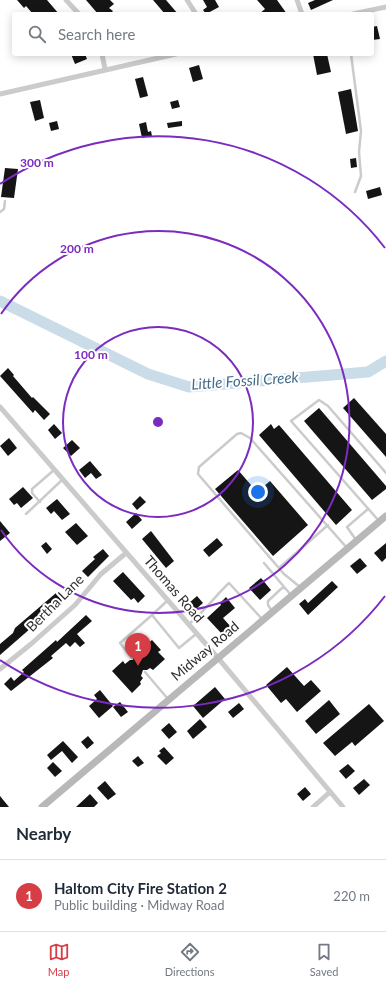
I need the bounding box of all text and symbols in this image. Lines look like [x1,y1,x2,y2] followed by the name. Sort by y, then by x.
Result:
[12,12,374,56] search box
[26,23,48,45] icon: search
[58,25,135,43] text: Search here
[20,155,54,170] text: 300 m
[60,241,94,256] text: 200 m
[74,347,108,362] text: 100 m
[191,367,300,393] water label: Little Fossil Creek
[151,415,165,429] centre of rings
[248,482,268,502] your location
[141,552,208,626] street label: Thomas Road
[22,570,87,635] street label: Bertha Lane
[167,617,242,684] street label: Midway Road
[125,633,151,666] pin: 1
[16,823,71,844] text: Nearby
[54,879,227,897] text: Haltom City Fire Station 2
[25,888,33,904] text: 1
[333,888,370,904] text: 220 m
[54,897,225,913] text: Public building · Midway Road
[48,941,70,978] tab: Map
[165,941,214,978] tab: Directions
[310,941,338,978] tab: Saved

